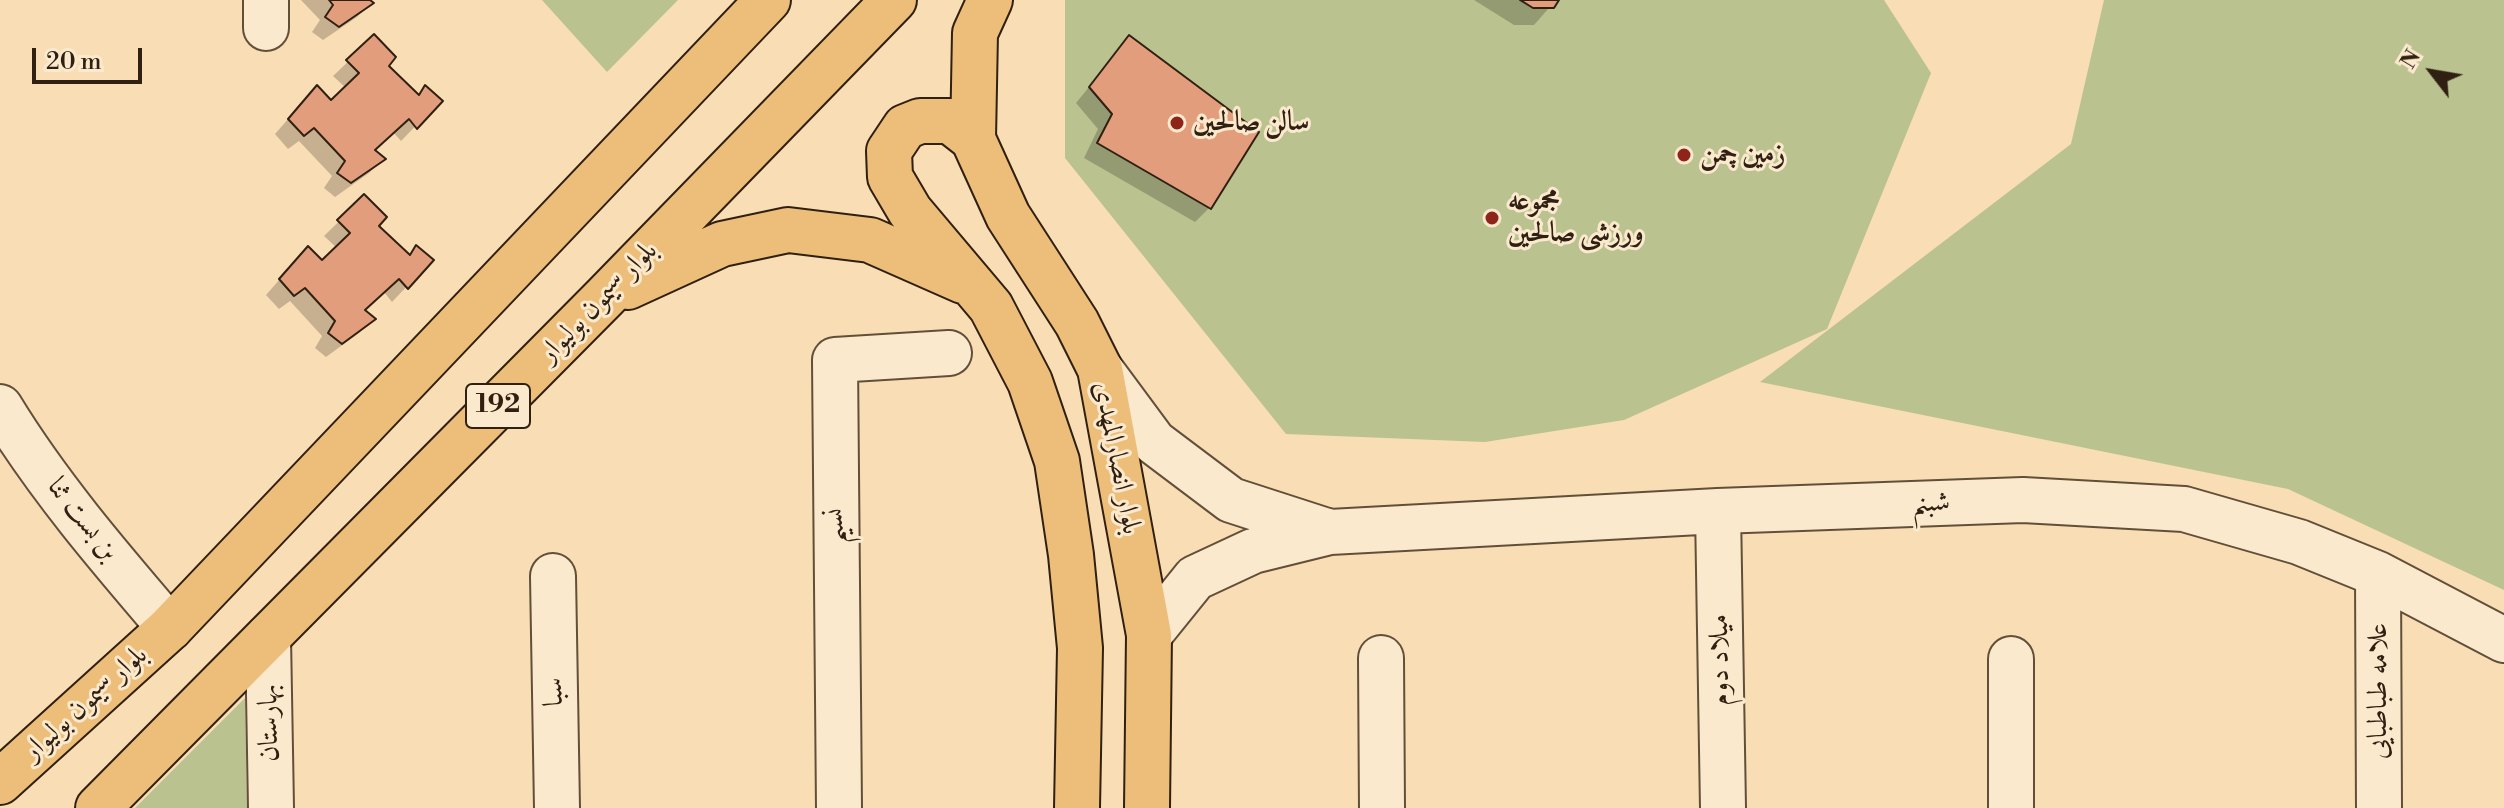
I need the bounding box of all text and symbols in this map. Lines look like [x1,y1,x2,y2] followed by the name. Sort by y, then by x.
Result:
[36,32,146,82] scale bar
[2392,32,2472,112] north arrow
[2395,45,2427,74] text: N
[46,47,102,77] text: 20 m
[1193,106,1309,140] place label: سالن صالحین
[1168,114,1186,132] marker: سالن صالحین
[1700,138,1785,172] place label: زمین چمن
[1675,146,1693,164] marker: زمین چمن
[1508,185,1644,251] place label: مجموعه ورزشی صالحین
[1483,209,1501,227] marker: مجموعه ورزشی صالحین
[533,235,665,371] street label: بلوار سیمون بولیوار
[1085,379,1147,537] street label: بلوار انصارالمهدی
[466,384,530,428] road number: 192
[39,471,125,569] street label: بن بست ثنا
[1911,487,1951,521] street label: شبنم
[819,508,853,544] street label: نسیم
[1703,614,1739,706] street label: میلاد دوم
[2362,623,2396,759] street label: علامه طباطبایی
[17,639,155,769] street label: بلوار سیمون بولیوار
[538,677,572,707] street label: سبا
[253,684,287,762] street label: بهارستان

